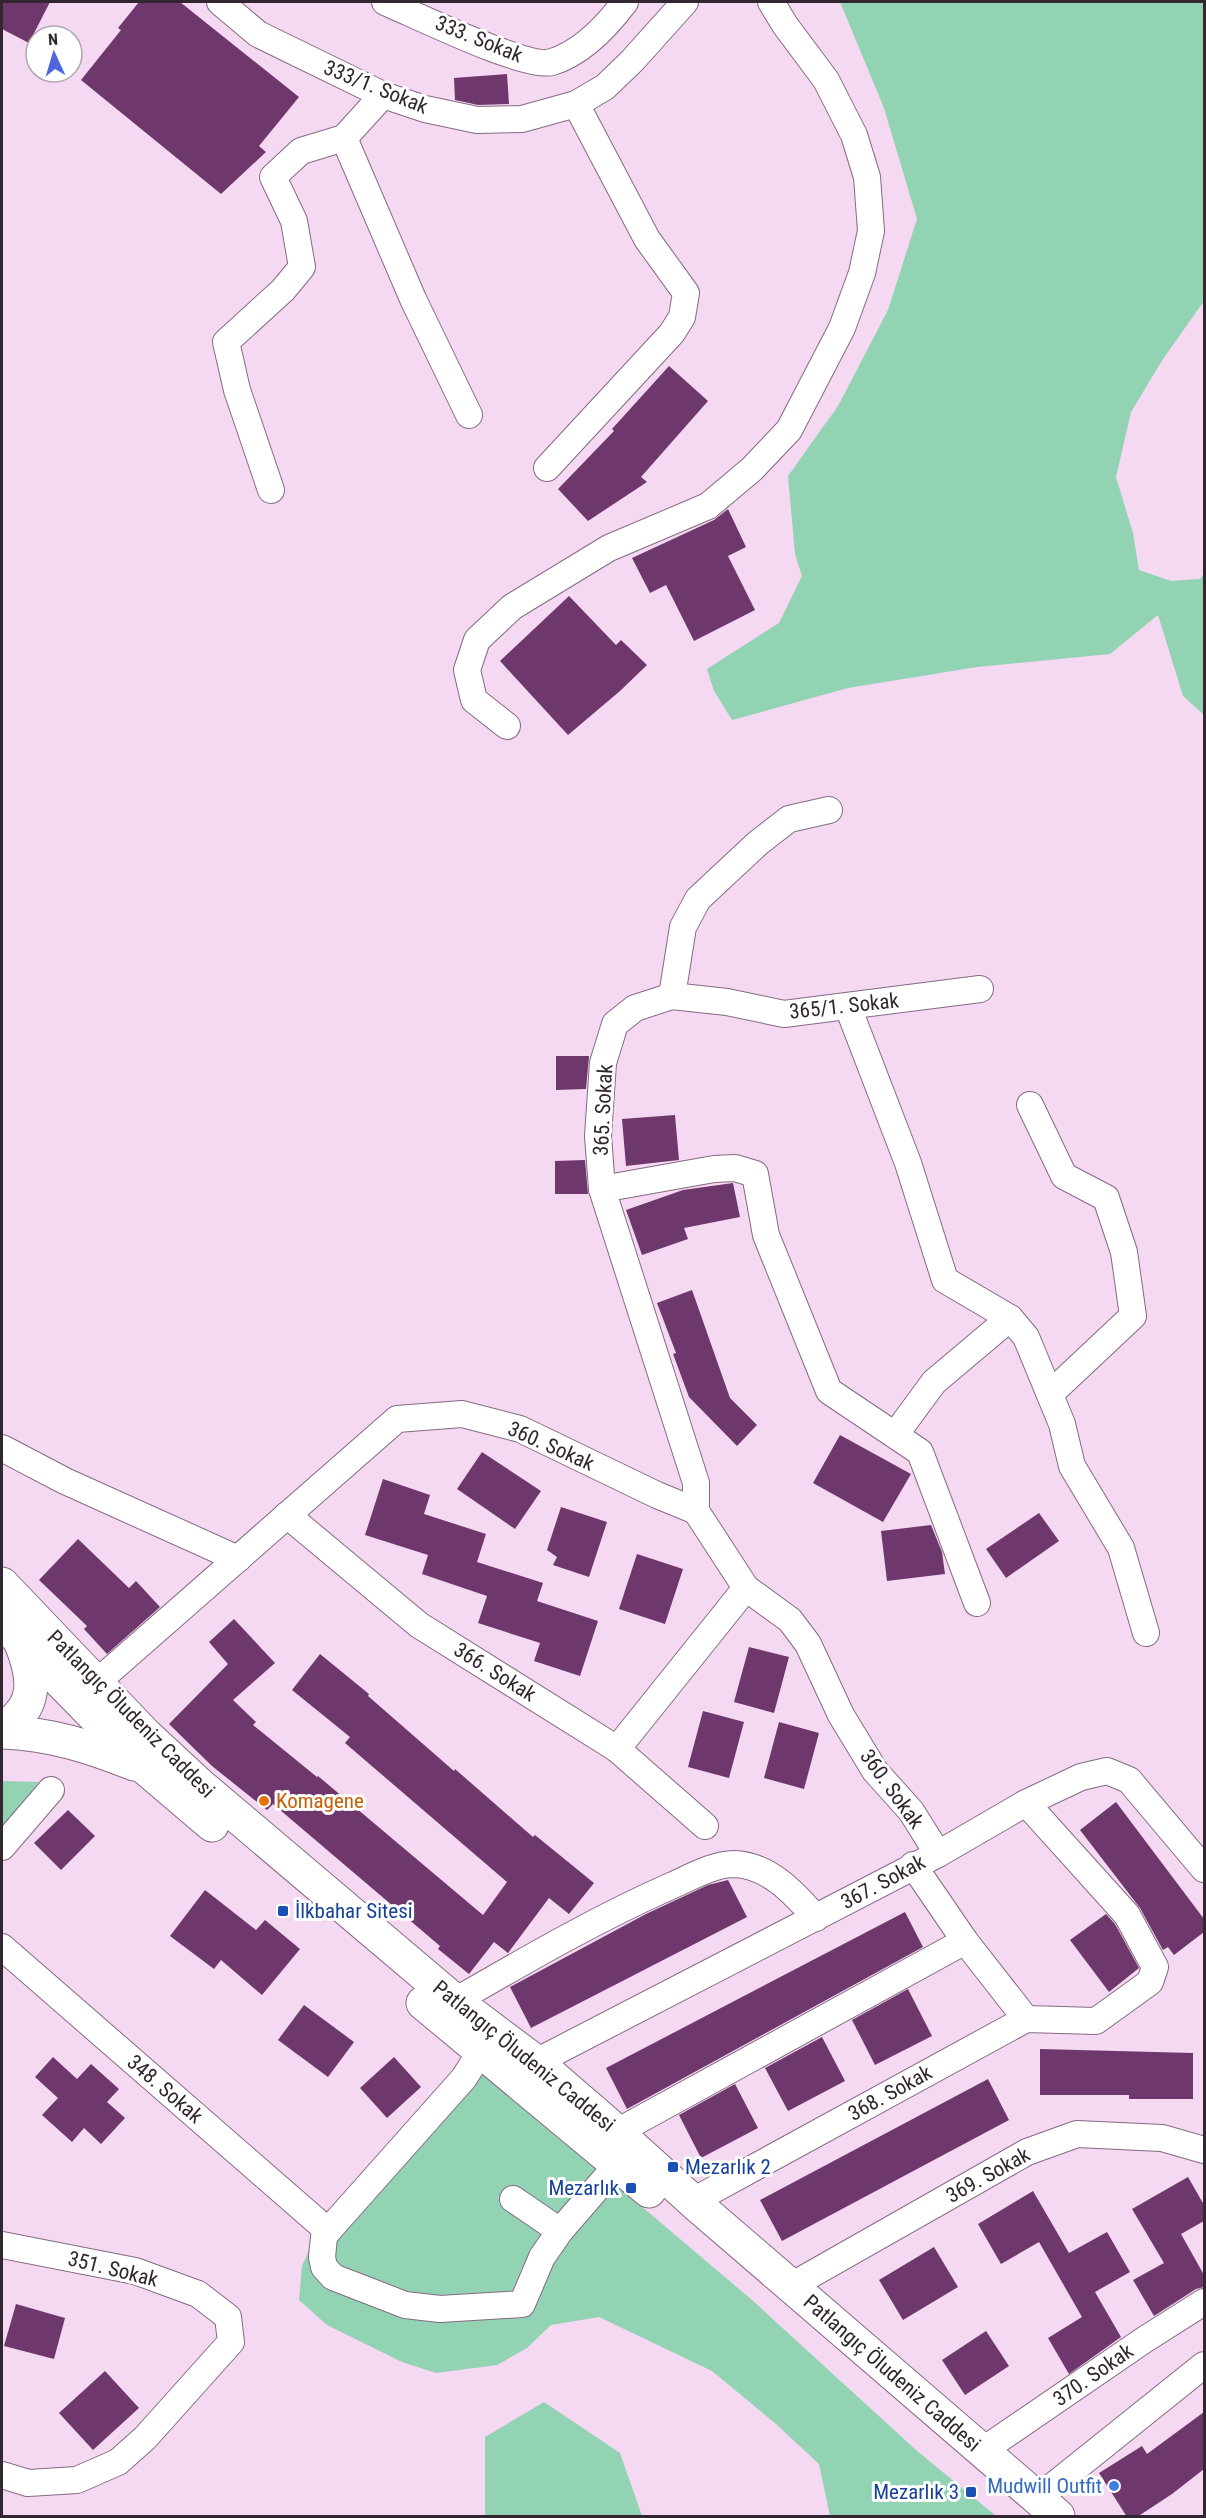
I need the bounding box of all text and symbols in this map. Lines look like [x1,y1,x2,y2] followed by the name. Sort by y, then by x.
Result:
[432,11,527,68] street label: 333. Sokak
[24,24,84,84] north arrow
[47,30,59,49] text: N
[320,55,432,119] street label: 333/1. Sokak
[788,988,900,1024] street label: 365/1. Sokak
[589,1063,617,1157] street label: 365. Sokak
[504,1416,598,1476] street label: 360. Sokak
[42,1625,220,1803] street label: Patlangıç Öludeniz Caddesi
[450,1637,541,1707] street label: 366. Sokak
[855,1745,929,1834] street label: 360. Sokak
[276,1789,364,1813] place label: Komagene
[257,1794,271,1808] marker: Komagene
[837,1850,930,1914] street label: 367. Sokak
[295,1899,413,1923] place label: İlkbahar Sitesi
[276,1904,290,1918] marker: İlkbahar Sitesi
[428,1975,620,2137] street label: Patlangıç Öludeniz Caddesi
[122,2050,208,2129] street label: 348. Sokak
[844,2060,936,2126] street label: 368. Sokak
[942,2142,1034,2208] street label: 369. Sokak
[685,2155,771,2179] place label: Mezarlık 2
[666,2160,680,2174] marker: Mezarlık 2
[548,2176,620,2200] place label: Mezarlık
[624,2181,638,2195] marker: Mezarlık
[66,2246,161,2292] street label: 351. Sokak
[799,2290,985,2456] street label: Patlangıç Öludeniz Caddesi
[1048,2339,1138,2411] street label: 370. Sokak
[987,2474,1102,2498] place label: Mudwill Outfit
[1107,2479,1121,2493] marker: Mudwill Outfit
[873,2480,959,2504] place label: Mezarlık 3
[964,2485,978,2499] marker: Mezarlık 3

